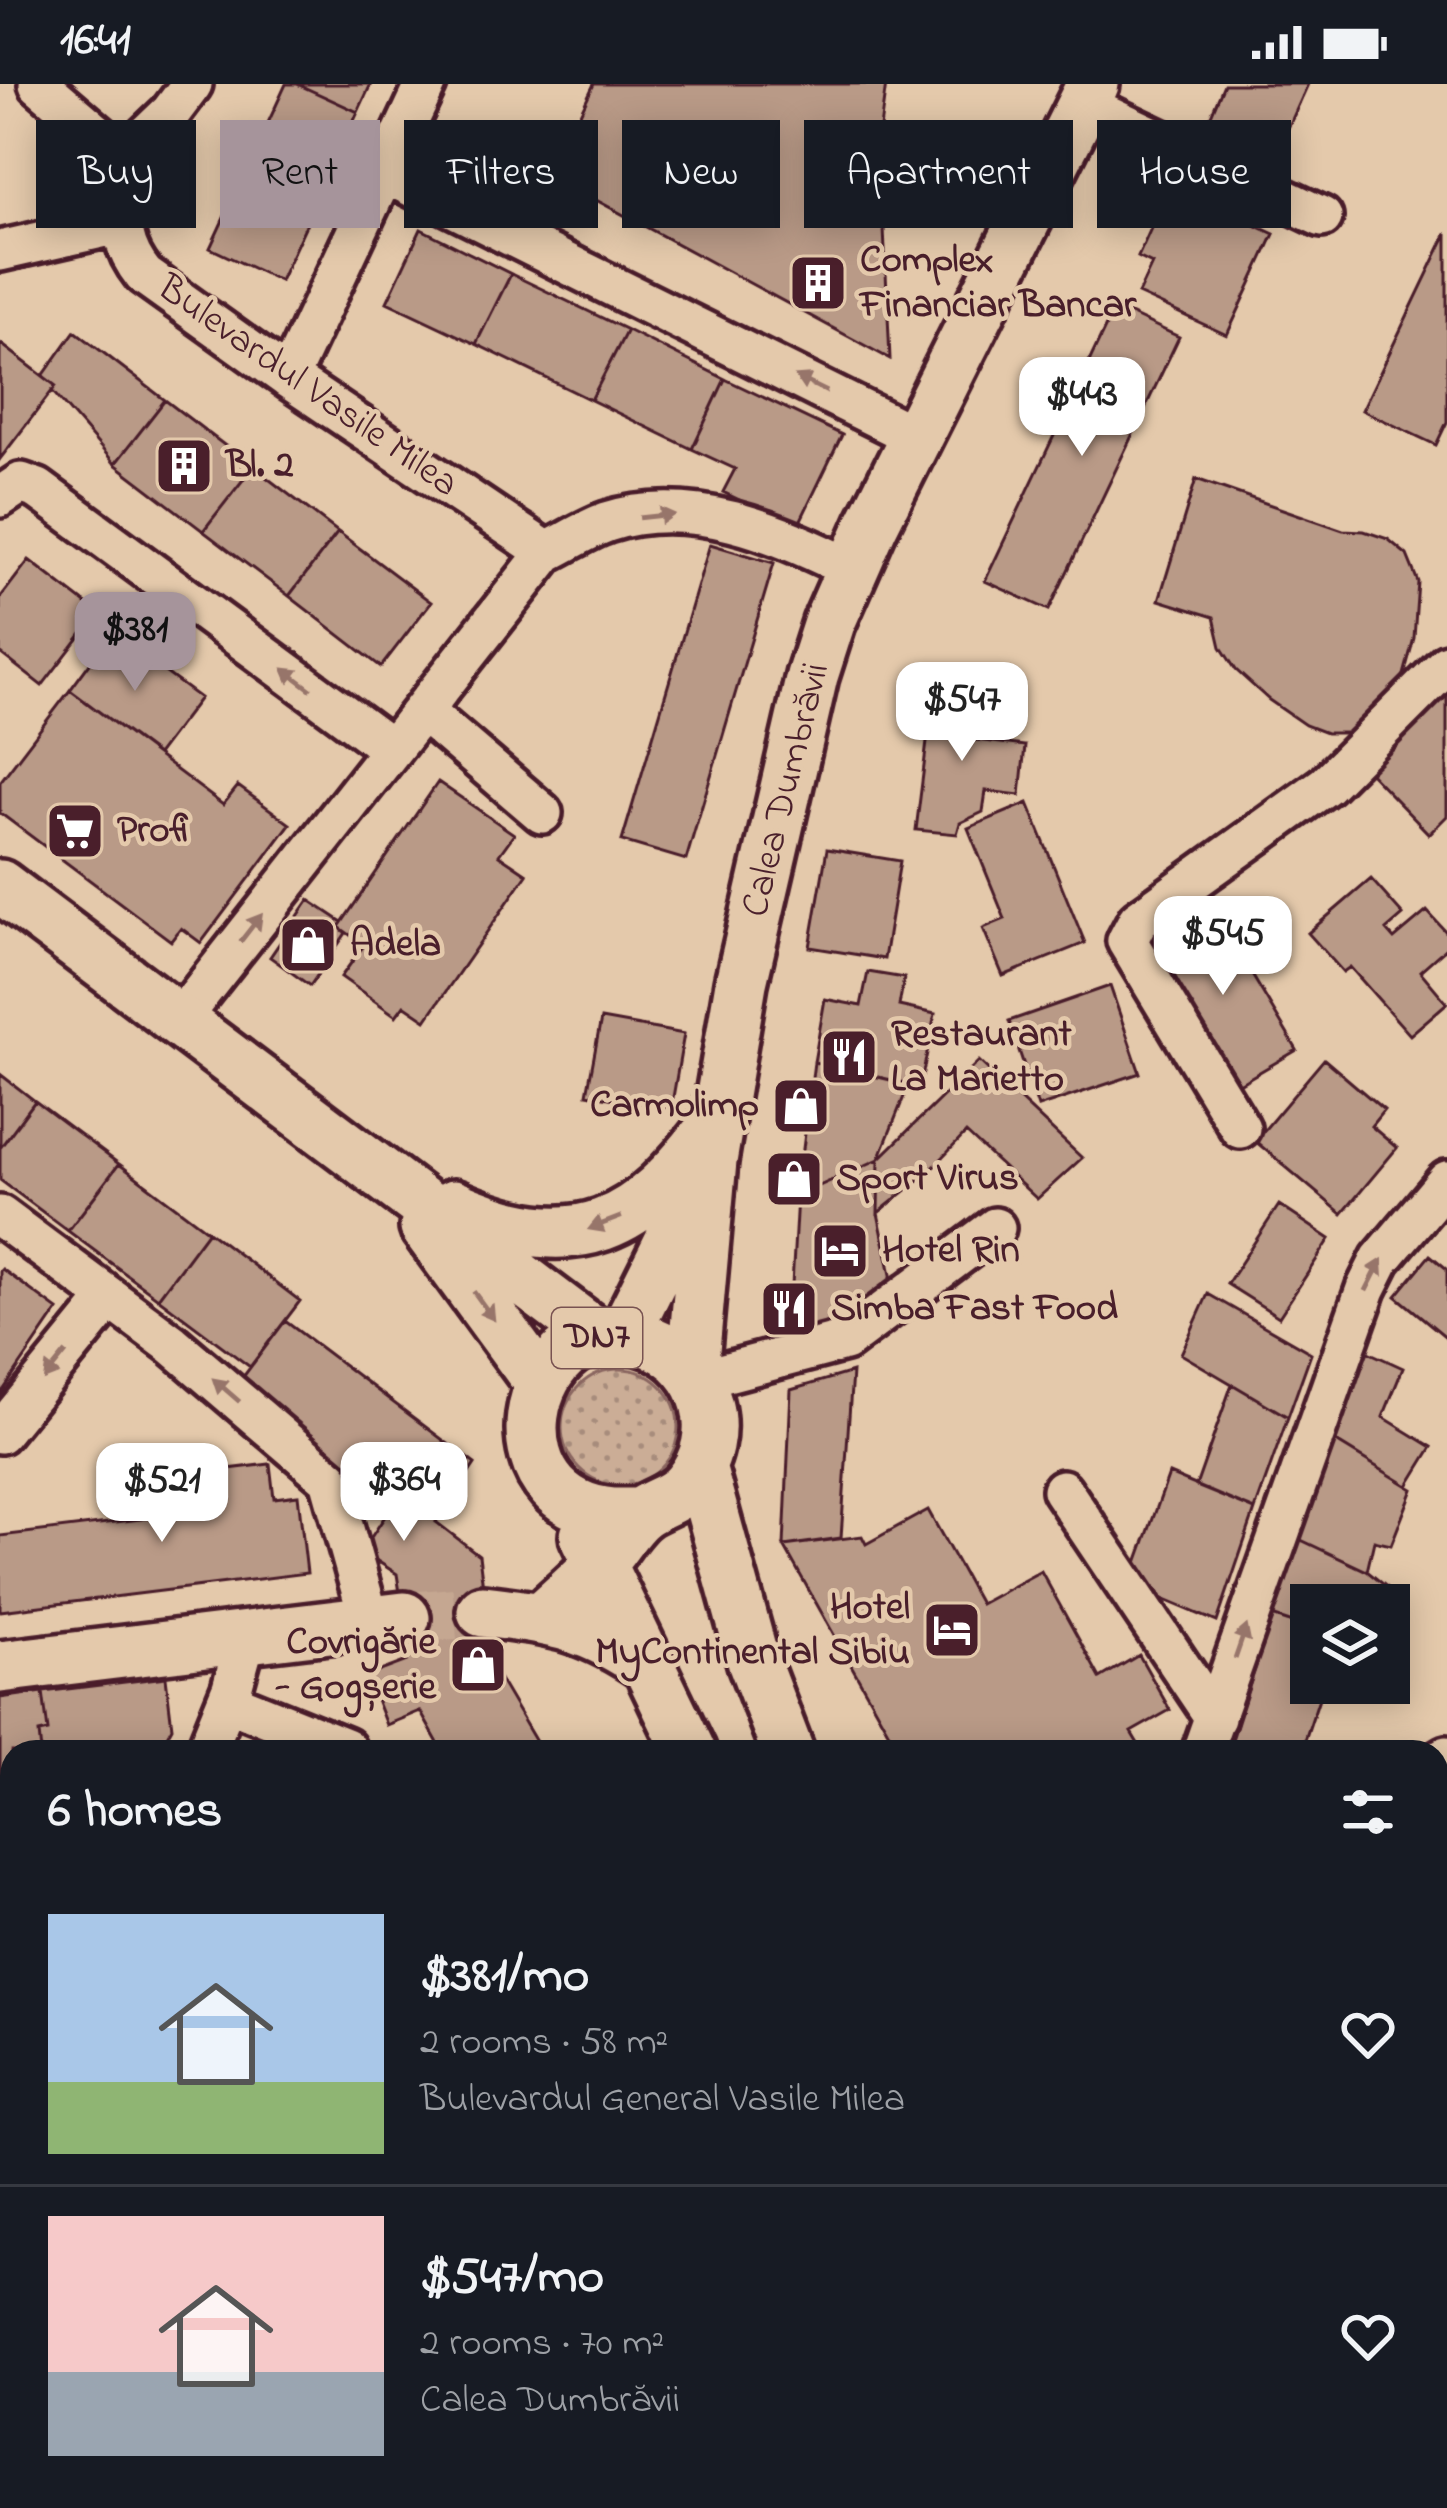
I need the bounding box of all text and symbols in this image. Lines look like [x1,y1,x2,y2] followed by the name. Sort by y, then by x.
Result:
[60,9,131,75] text: 16:41
[36,120,196,228] chip: Buy
[220,120,380,228] chip: Rent
[404,120,598,228] chip: Filters
[622,120,780,228] chip: New
[804,120,1073,228] chip: Apartment
[1097,120,1291,228] chip: House
[858,233,1137,335] place label: Complex Financiar Bancar
[787,252,849,314] building icon: Complex Financiar Bancar
[144,261,470,513] street label: Bulevardul Vasile Milea
[1011,357,1153,459] pin: $443
[1046,367,1118,424] text: $443
[794,375,829,395] one-way arrow
[153,435,215,497] building icon: Bl. 2
[224,438,294,495] place label: Bl. 2
[639,506,676,525] one-way arrow
[64,592,206,694] pin: $381
[102,602,168,659] text: $381
[728,657,846,923] street label: Calea Dumbrăvii
[891,662,1033,764] pin: $547
[281,668,313,692] one-way arrow
[923,672,1001,729] text: $547
[44,800,106,862] supermarket icon: Profi
[117,803,195,860] place label: Profi
[1152,896,1294,998] pin: $545
[1181,906,1265,963] text: $545
[238,912,263,943] one-way arrow
[277,914,339,976] shop icon: Adela
[350,917,441,974] place label: Adela
[891,1007,1073,1109] place label: Restaurant La Marietto
[818,1026,880,1088] restaurant icon: Restaurant La Marietto
[770,1075,832,1137] shop icon: Carmolimp
[590,1078,759,1135] place label: Carmolimp
[763,1148,825,1210] shop icon: Sport Virus
[836,1151,1019,1208] place label: Sport Virus
[587,1214,623,1233] one-way arrow
[809,1220,871,1282] hotel icon: Hotel Rin
[882,1223,1020,1280] place label: Hotel Rin
[1363,1258,1383,1292] one-way arrow
[758,1278,820,1340] restaurant icon: Simba Fast Food
[831,1281,1118,1338] place label: Simba Fast Food
[472,1290,496,1322] one-way arrow
[552,1308,642,1368] road number: DN7
[43,1350,68,1381] one-way arrow
[211,1378,241,1404] one-way arrow
[333,1442,475,1544] pin: $364
[91,1443,233,1545] pin: $521
[368,1452,440,1509] text: $364
[123,1453,201,1510] text: $521
[595,1580,910,1682] place label: Hotel MyContinental Sibiu
[1290,1584,1410,1704] map controls
[1290,1584,1410,1704] button: layers
[921,1599,983,1661] hotel icon: Hotel MyContinental Sibiu
[274,1615,438,1718] place label: Covrigărie - Gogșerie
[1233,1623,1251,1659] one-way arrow
[447,1634,509,1696] shop icon: Covrigărie - Gogșerie
[48,1775,222,1850] text: 6 homes
[1335,1779,1401,1845] icon: filters
[420,1940,589,2015] text: $381/mo
[144,1962,288,2106] icon: home
[1335,2001,1401,2067] icon: heart
[420,2015,668,2072] text: 2 rooms · 58 m²
[420,2072,905,2129] text: Bulevardul General Vasile Milea
[420,2241,604,2316] text: $547/mo
[144,2264,288,2408] icon: home
[1335,2303,1401,2369] icon: heart
[420,2316,664,2373] text: 2 rooms · 70 m²
[420,2373,680,2430] text: Calea Dumbrăvii

